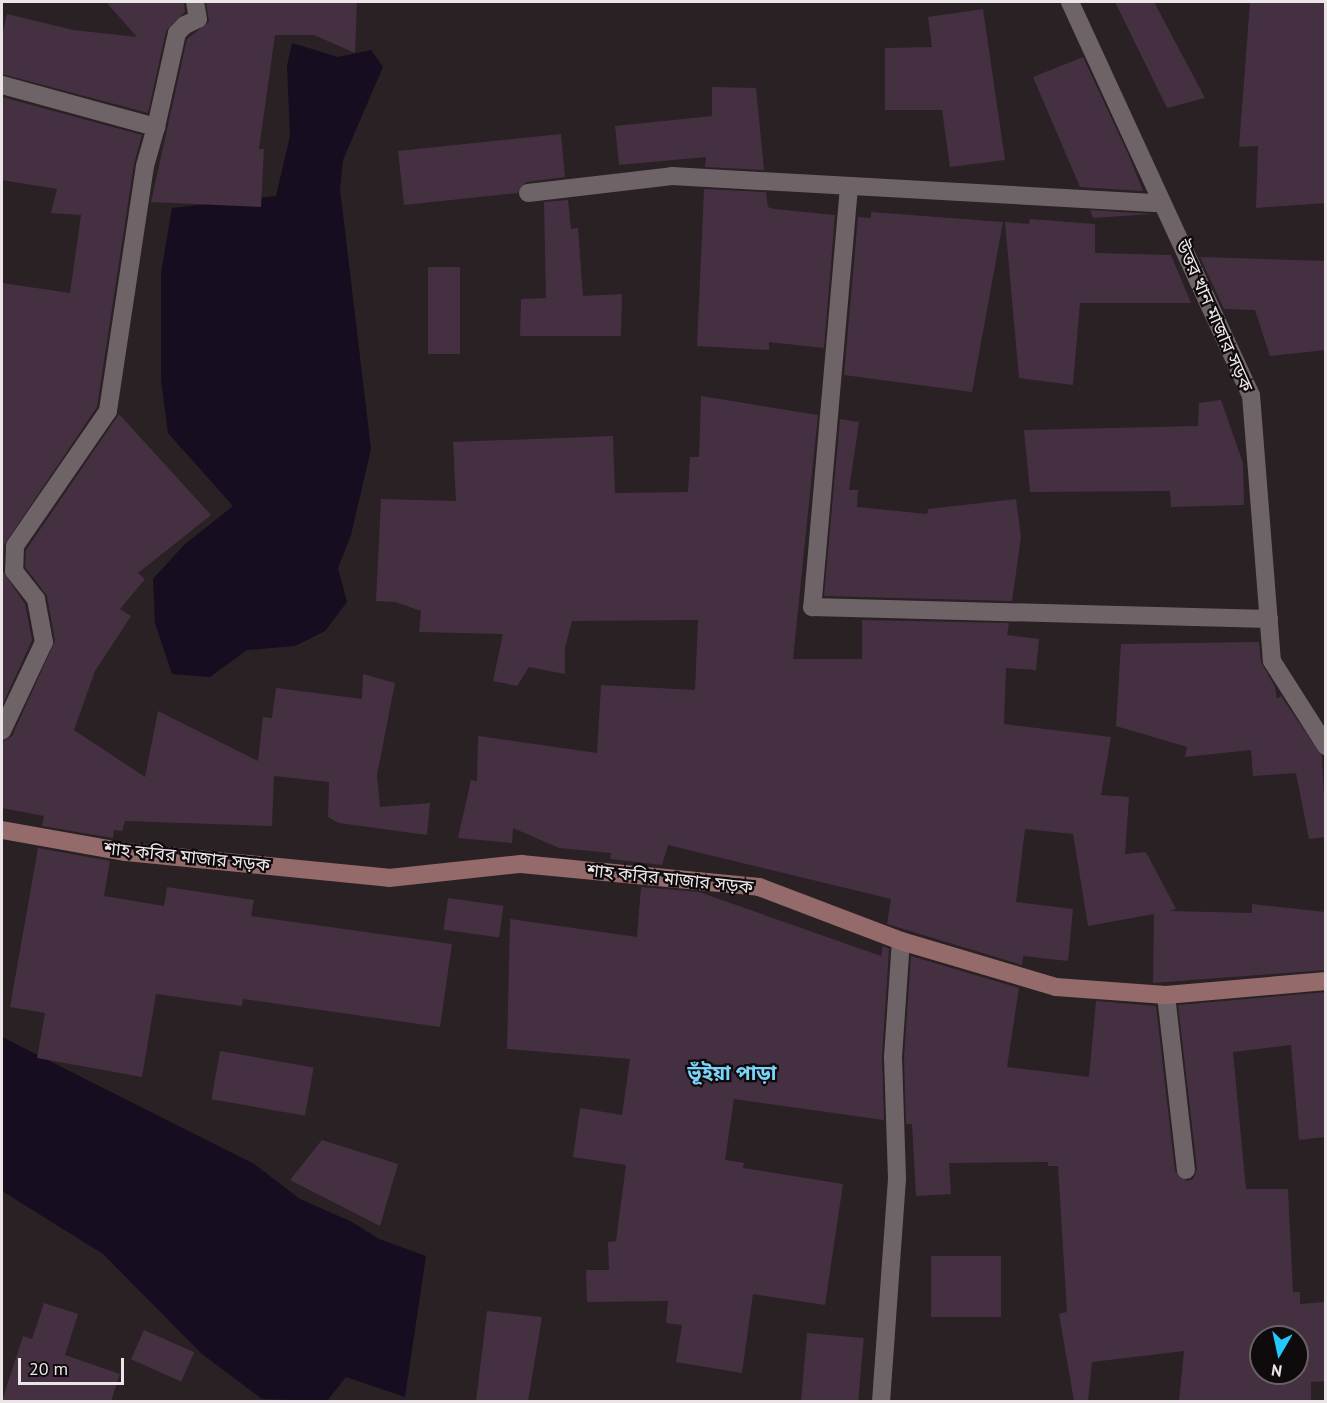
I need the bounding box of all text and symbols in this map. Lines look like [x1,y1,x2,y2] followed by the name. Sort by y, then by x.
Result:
[1171,237,1257,395] street label: উত্তর খান মাজার সড়ক
[103,838,271,876] street label: শাহ কবির মাজার সড়ক
[586,860,754,898] street label: শাহ কবির মাজার সড়ক
[688,1061,776,1085] district label: ভূঁইয়া পাড়া
[1249,1325,1309,1385] north arrow
[21,1346,128,1384] scale bar
[29,1357,68,1380] text: 20 m
[1270,1360,1283,1382] text: N

